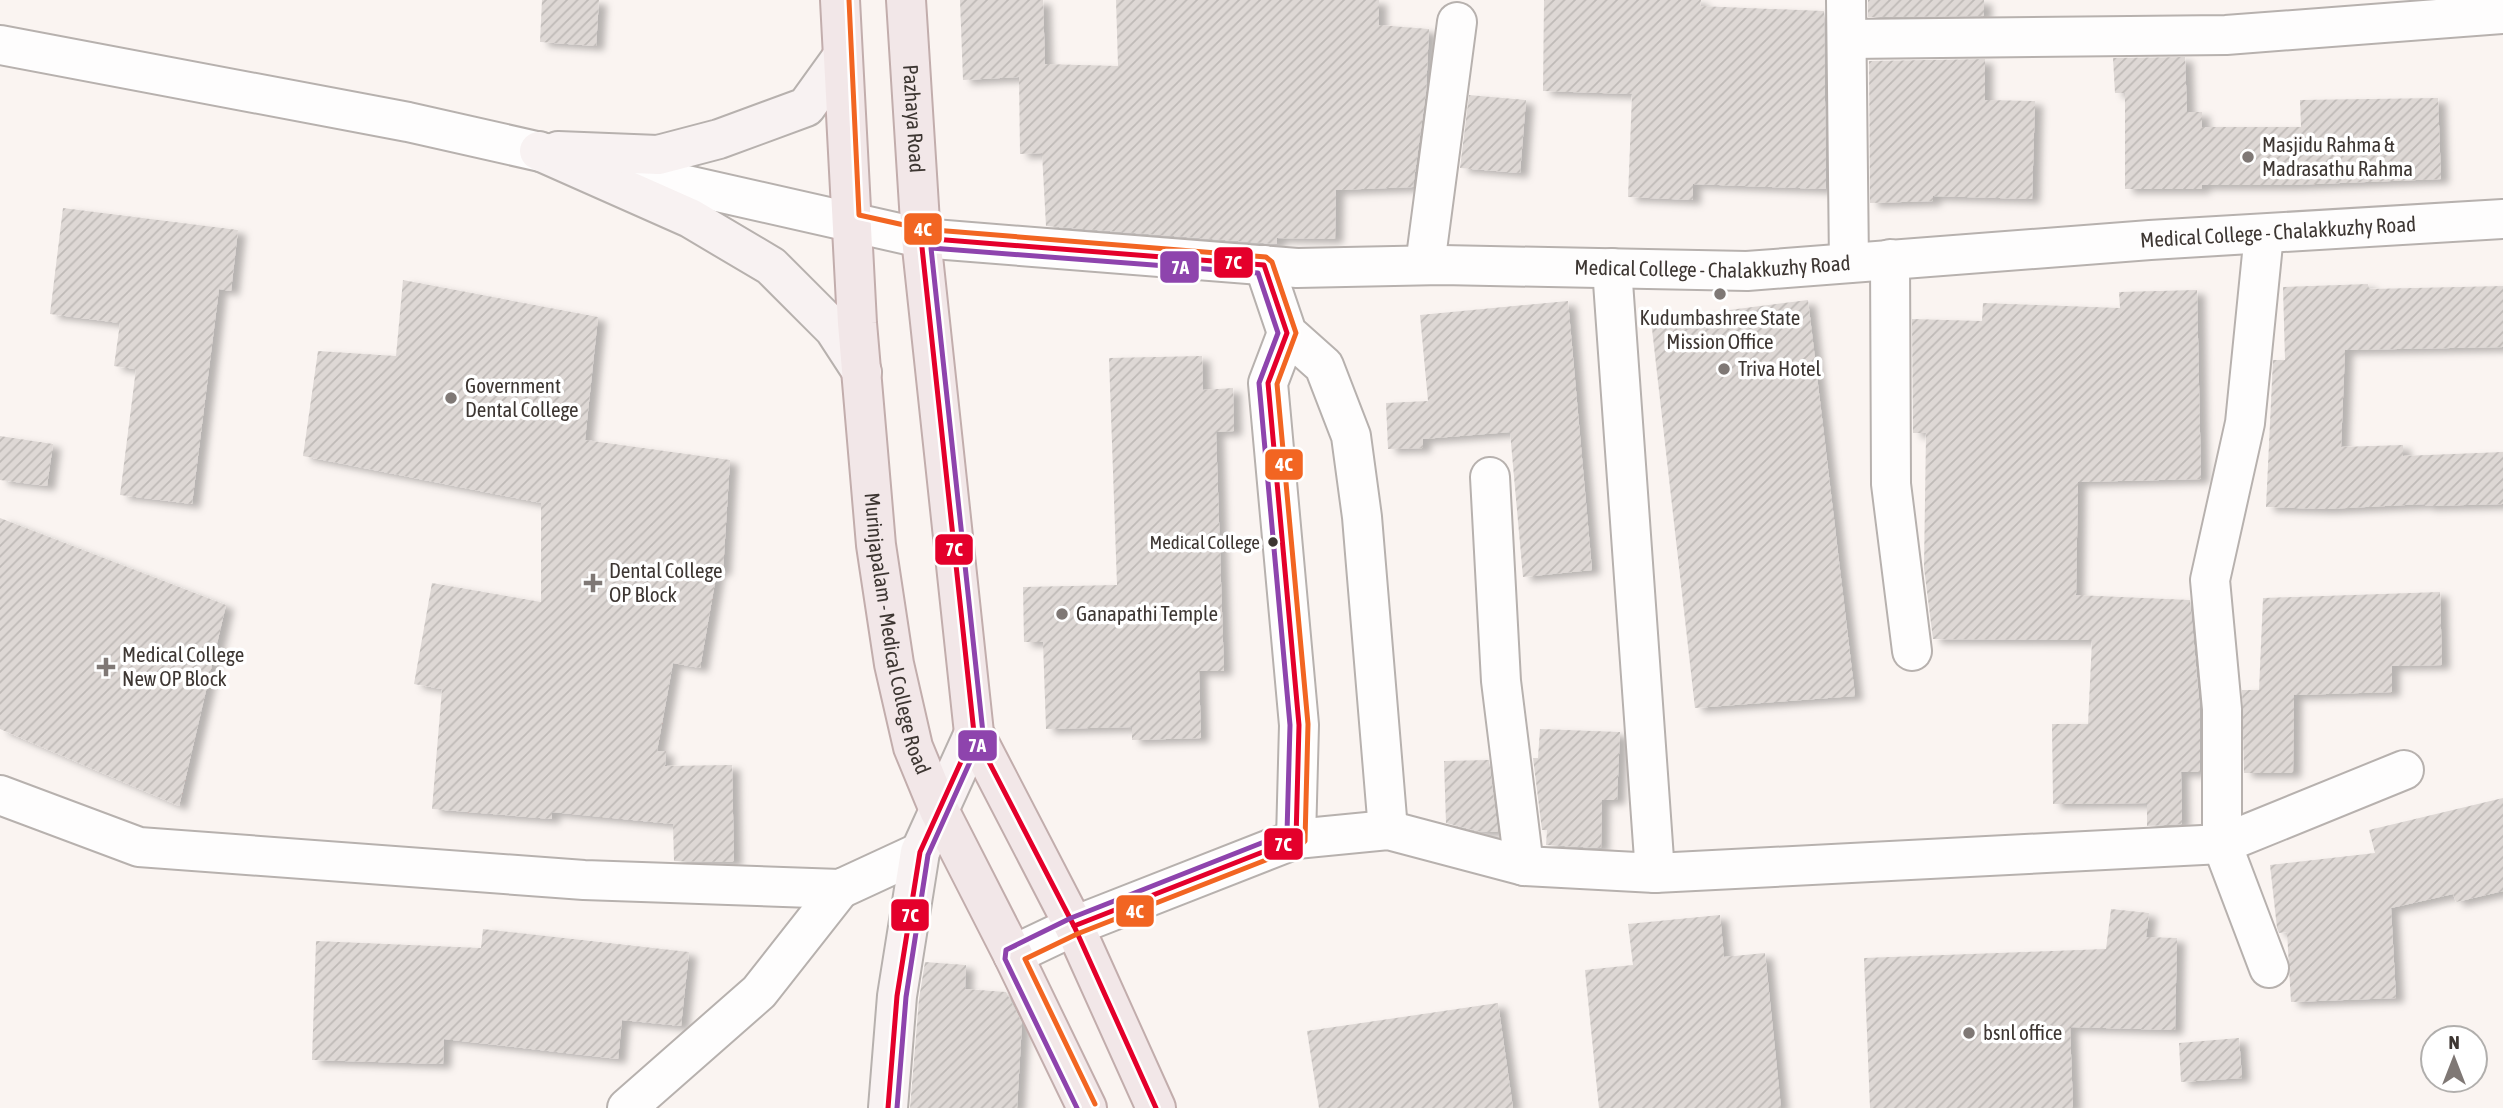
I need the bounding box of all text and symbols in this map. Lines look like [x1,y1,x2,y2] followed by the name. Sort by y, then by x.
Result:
[899,64,930,174] street label: Pazhaya Road
[2262,132,2413,180] place label: Masjidu Rahma & Madrasathu Rahma
[2240,149,2256,165] marker: Masjidu Rahma & Madrasathu Rahma
[2139,211,2417,252] street label: Medical College - Chalakkuzhy Road
[903,212,943,246] line badge: 4C
[913,218,932,240] text: 4C
[1213,246,1254,279] line badge: 7C
[1159,250,1200,284] line badge: 7A
[1574,250,1851,282] street label: Medical College - Chalakkuzhy Road
[1224,251,1242,273] text: 7C
[1171,256,1190,278] text: 7A
[1712,286,1728,302] marker: Kudumbashree State Mission Office
[1640,305,1800,353] place label: Kudumbashree State Mission Office
[1738,356,1822,380] place label: Triva Hotel
[1716,361,1732,377] marker: Triva Hotel
[465,373,579,421] place label: Government Dental College
[443,390,459,406] marker: Government Dental College
[1264,448,1304,481] line badge: 4C
[1274,453,1293,475] text: 4C
[861,492,936,778] street label: Murinjapalam - Medical College Road
[1149,531,1260,553] place label: Medical College
[934,533,974,566] line badge: 7C
[1266,535,1280,549] marker: Medical College
[945,538,963,560] text: 7C
[609,558,723,606] place label: Dental College OP Block
[583,573,603,593] marker: Dental College OP Block
[1076,601,1218,625] place label: Ganapathi Temple
[1054,606,1070,622] marker: Ganapathi Temple
[122,642,244,690] place label: Medical College New OP Block
[96,657,116,677] marker: Medical College New OP Block
[957,729,998,762] line badge: 7A
[968,734,987,756] text: 7A
[1263,827,1304,861] line badge: 7C
[1274,833,1292,855] text: 7C
[1115,894,1155,928] line badge: 4C
[890,898,930,932] line badge: 7C
[1125,900,1144,922] text: 4C
[901,904,919,926] text: 7C
[1983,1020,2062,1044] place label: bsnl office
[2419,1024,2489,1094] north arrow
[1961,1025,1977,1041] marker: bsnl office
[2448,1031,2460,1053] text: N

